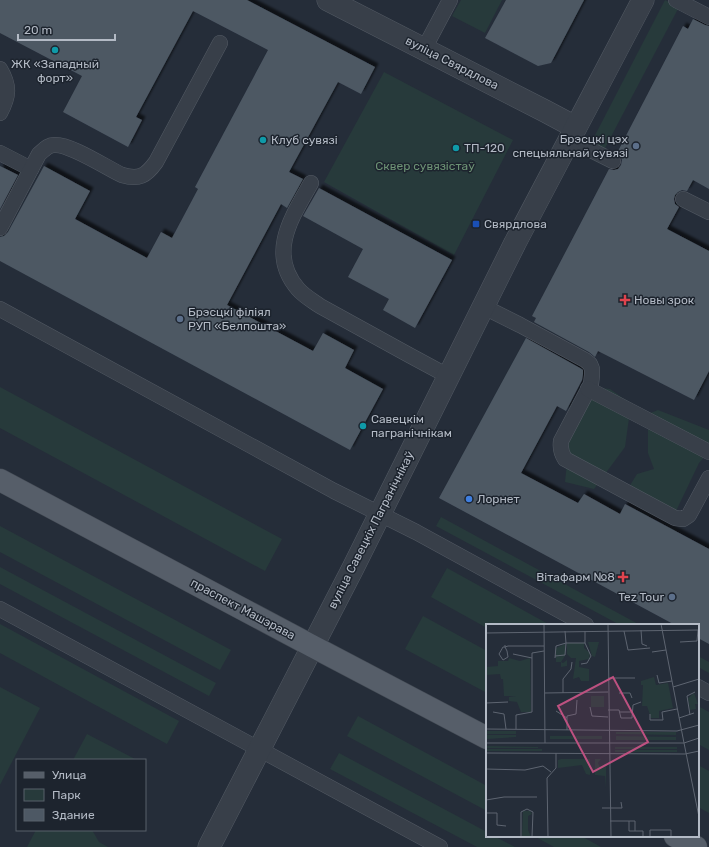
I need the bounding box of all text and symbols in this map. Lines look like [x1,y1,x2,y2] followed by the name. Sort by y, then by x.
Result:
[18,16,115,42] scale bar
[24,23,52,37] text: 20 m
[403,33,501,93] street label: вуліца Свярдлова
[50,45,60,55] marker: ЖК «Западный форт»
[11,57,99,85] place label: ЖК «Западный форт»
[512,132,629,160] place label: Брэсцкі цэх спецыяльнай сувязі
[271,133,338,147] place label: Клуб сувязі
[258,135,268,145] marker: Клуб сувязі
[464,141,505,155] place label: ТП-120
[631,141,641,151] marker: Брэсцкі цэх спецыяльнай сувязі
[451,143,461,153] marker: ТП-120
[375,159,475,173] park label: Сквер сувязістаў
[484,217,547,231] place label: Свярдлова
[471,219,481,229] marker: Свярдлова
[634,293,695,307] place label: Новы зрок
[619,294,631,306] marker: Новы зрок
[188,305,286,333] place label: Брэсцкі філіял РУП «Белпошта»
[175,314,185,324] marker: Брэсцкі філіял РУП «Белпошта»
[371,412,452,440] place label: Савецкім пагранічнікам
[358,421,368,431] marker: Савецкім пагранічнікам
[325,449,417,611] street label: вуліца Савецкіх Пагранічнікаў
[477,492,520,506] place label: Лорнет
[464,494,474,504] marker: Лорнет
[536,570,615,584] place label: Вітафарм №8
[618,572,628,582] marker: Вітафарм №8
[188,576,298,642] street label: праспект Машэрава
[618,590,664,604] place label: Tez Tour
[667,592,677,602] marker: Tez Tour
[486,624,699,837] inset map
[16,759,146,831] legend
[52,768,86,782] text: Улица
[52,788,81,802] text: Парк
[52,808,95,822] text: Здание

